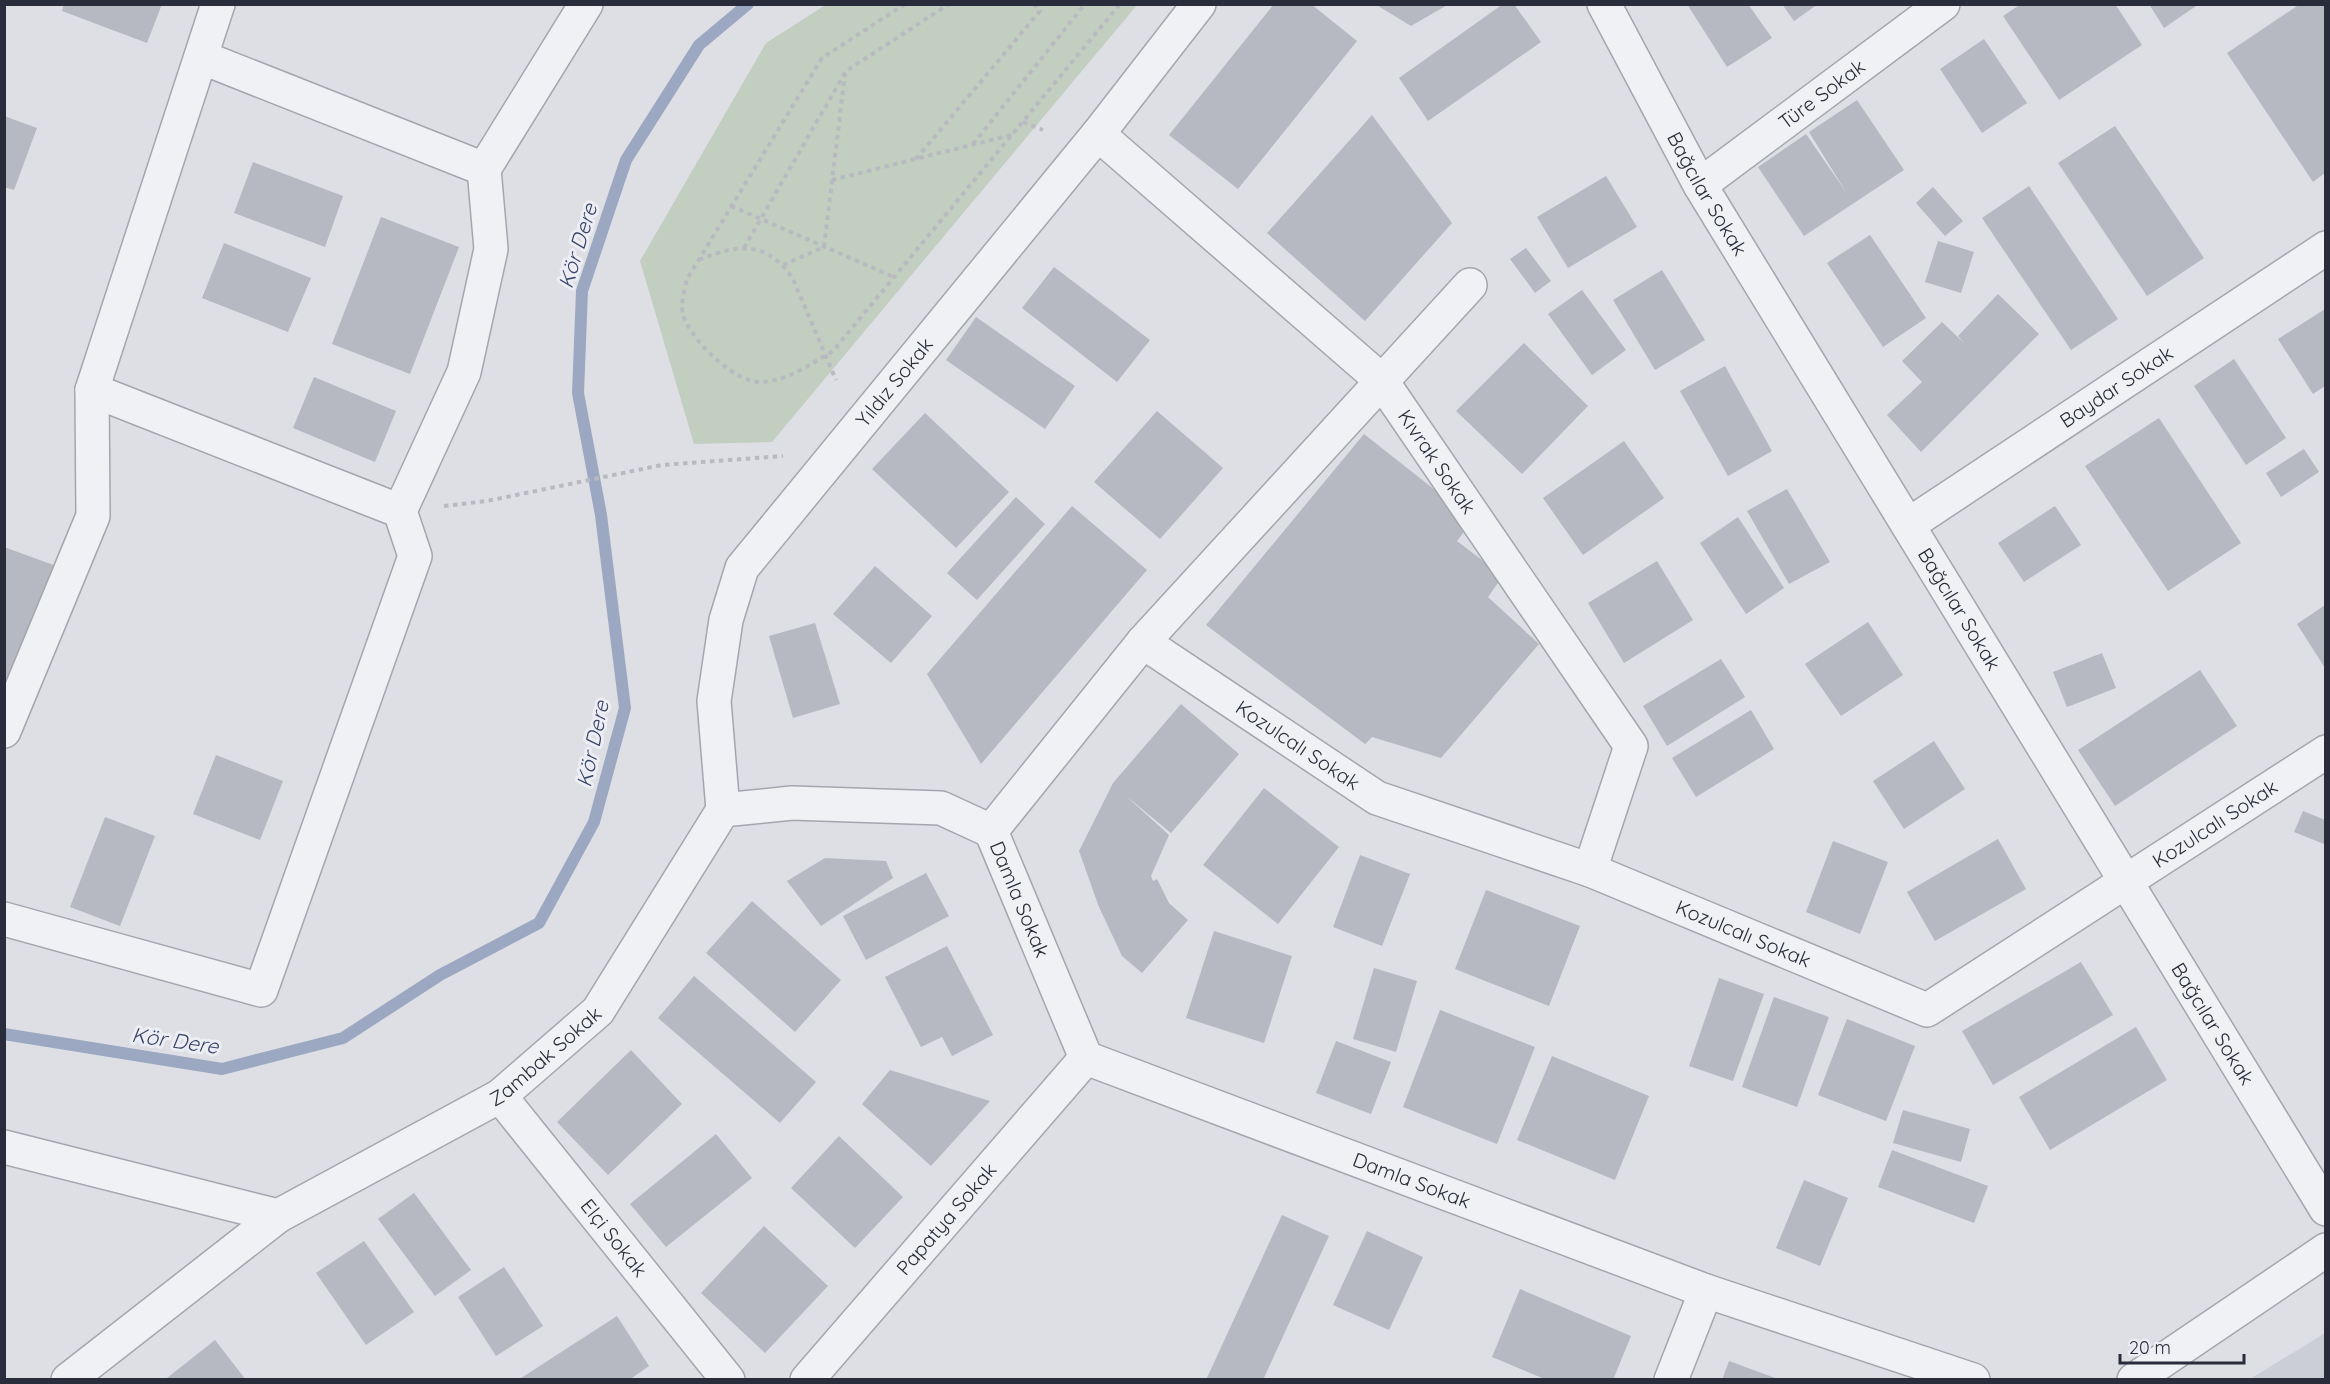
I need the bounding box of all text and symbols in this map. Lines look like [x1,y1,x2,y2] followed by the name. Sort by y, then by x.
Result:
[1773,53,1870,134] street label: Türe Sokak
[1662,127,1753,260] street label: Bağcılar Sokak
[552,199,603,291] water label: Kör Dere
[850,332,938,432] street label: Yıldız Sokak
[2055,340,2177,433] street label: Baydar Sokak
[1393,405,1482,518] street label: Kıvrak Sokak
[1913,543,2007,675] street label: Bağcılar Sokak
[1231,694,1365,795] street label: Kozulcalı Sokak
[570,697,614,789] water label: Kör Dere
[2148,774,2282,873] street label: Kozulcalı Sokak
[985,837,1055,961] street label: Damla Sokak
[1672,894,1815,972] street label: Kozulcalı Sokak
[2166,958,2260,1089] street label: Bağcılar Sokak
[485,1001,606,1111] street label: Zambak Sokak
[130,1021,221,1059] water label: Kör Dere
[1350,1146,1474,1213] street label: Damla Sokak
[891,1157,1002,1280] street label: Papatya Sokak
[575,1194,653,1282] street label: Elçi Sokak
[2120,1327,2244,1365] scale bar
[2129,1336,2171,1359] text: 20 m

